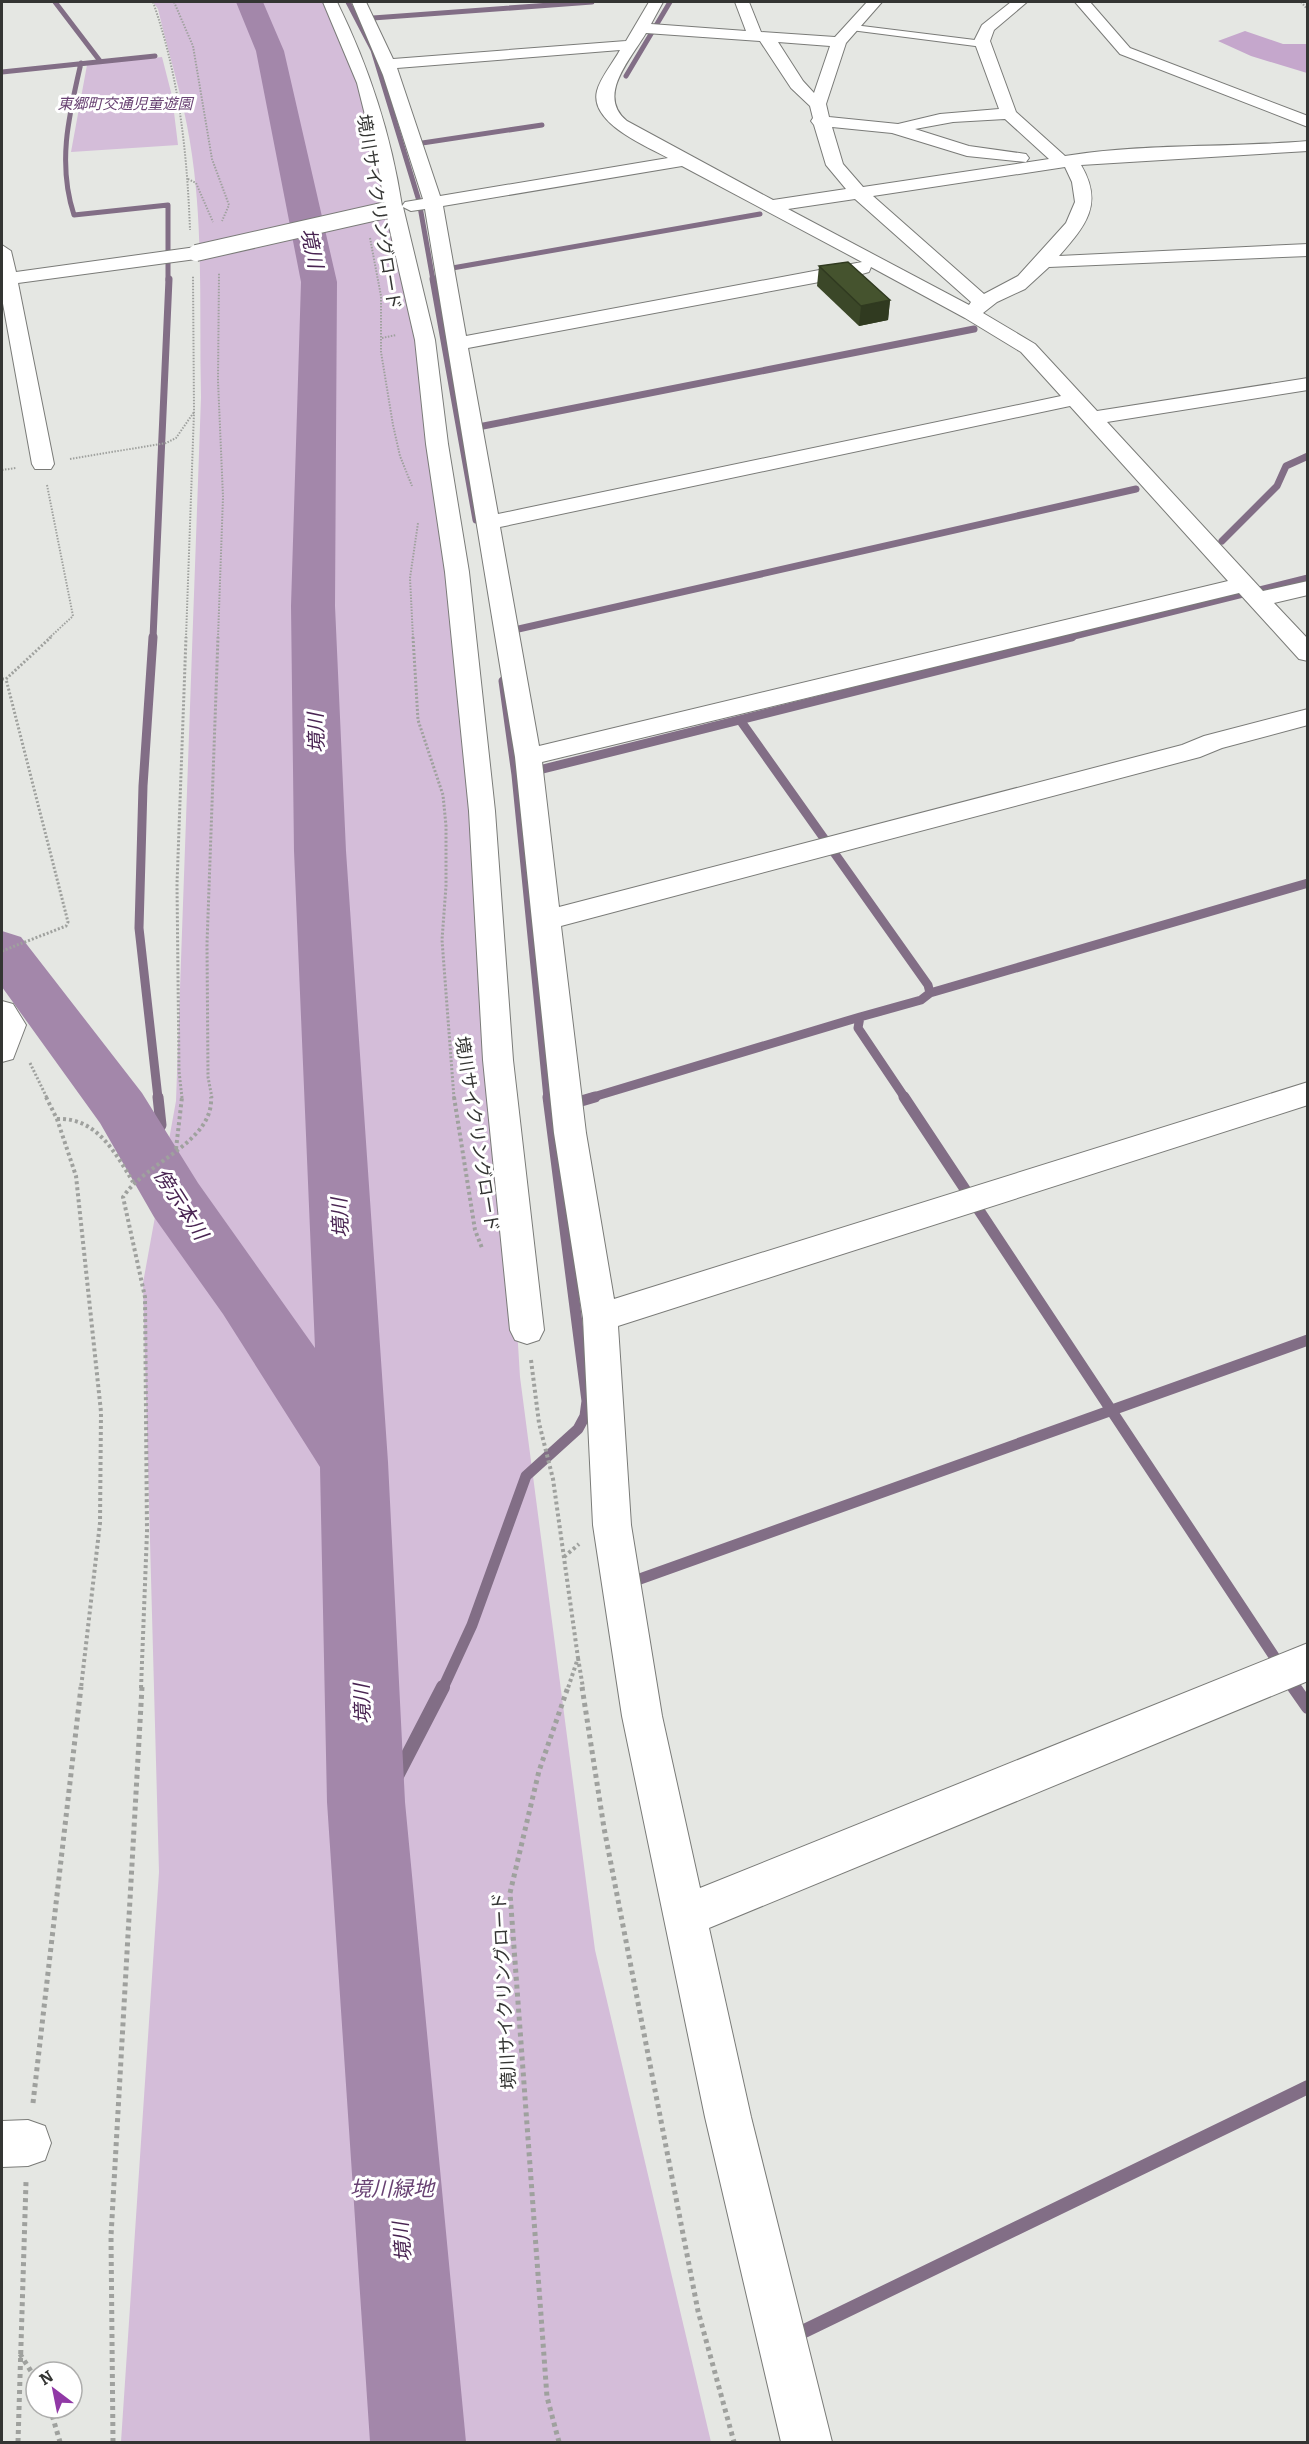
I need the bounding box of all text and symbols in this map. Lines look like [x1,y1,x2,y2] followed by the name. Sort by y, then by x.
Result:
[57,95,194,113] park label: 東郷町交通児童遊園
[353,113,405,311] street label: 境川サイクリングロード
[296,226,328,272] water label: 境川
[303,711,329,753] water label: 境川
[451,1035,503,1233] street label: 境川サイクリングロード
[149,1164,214,1246] water label: 傍示本川
[327,1195,353,1239] water label: 境川
[349,1682,375,1724] water label: 境川
[488,1892,520,2090] street label: 境川サイクリングロード
[350,2176,436,2202] park label: 境川緑地
[388,2219,416,2263] water label: 境川
[24,2360,84,2420] north arrow
[36,2366,57,2389] text: N

